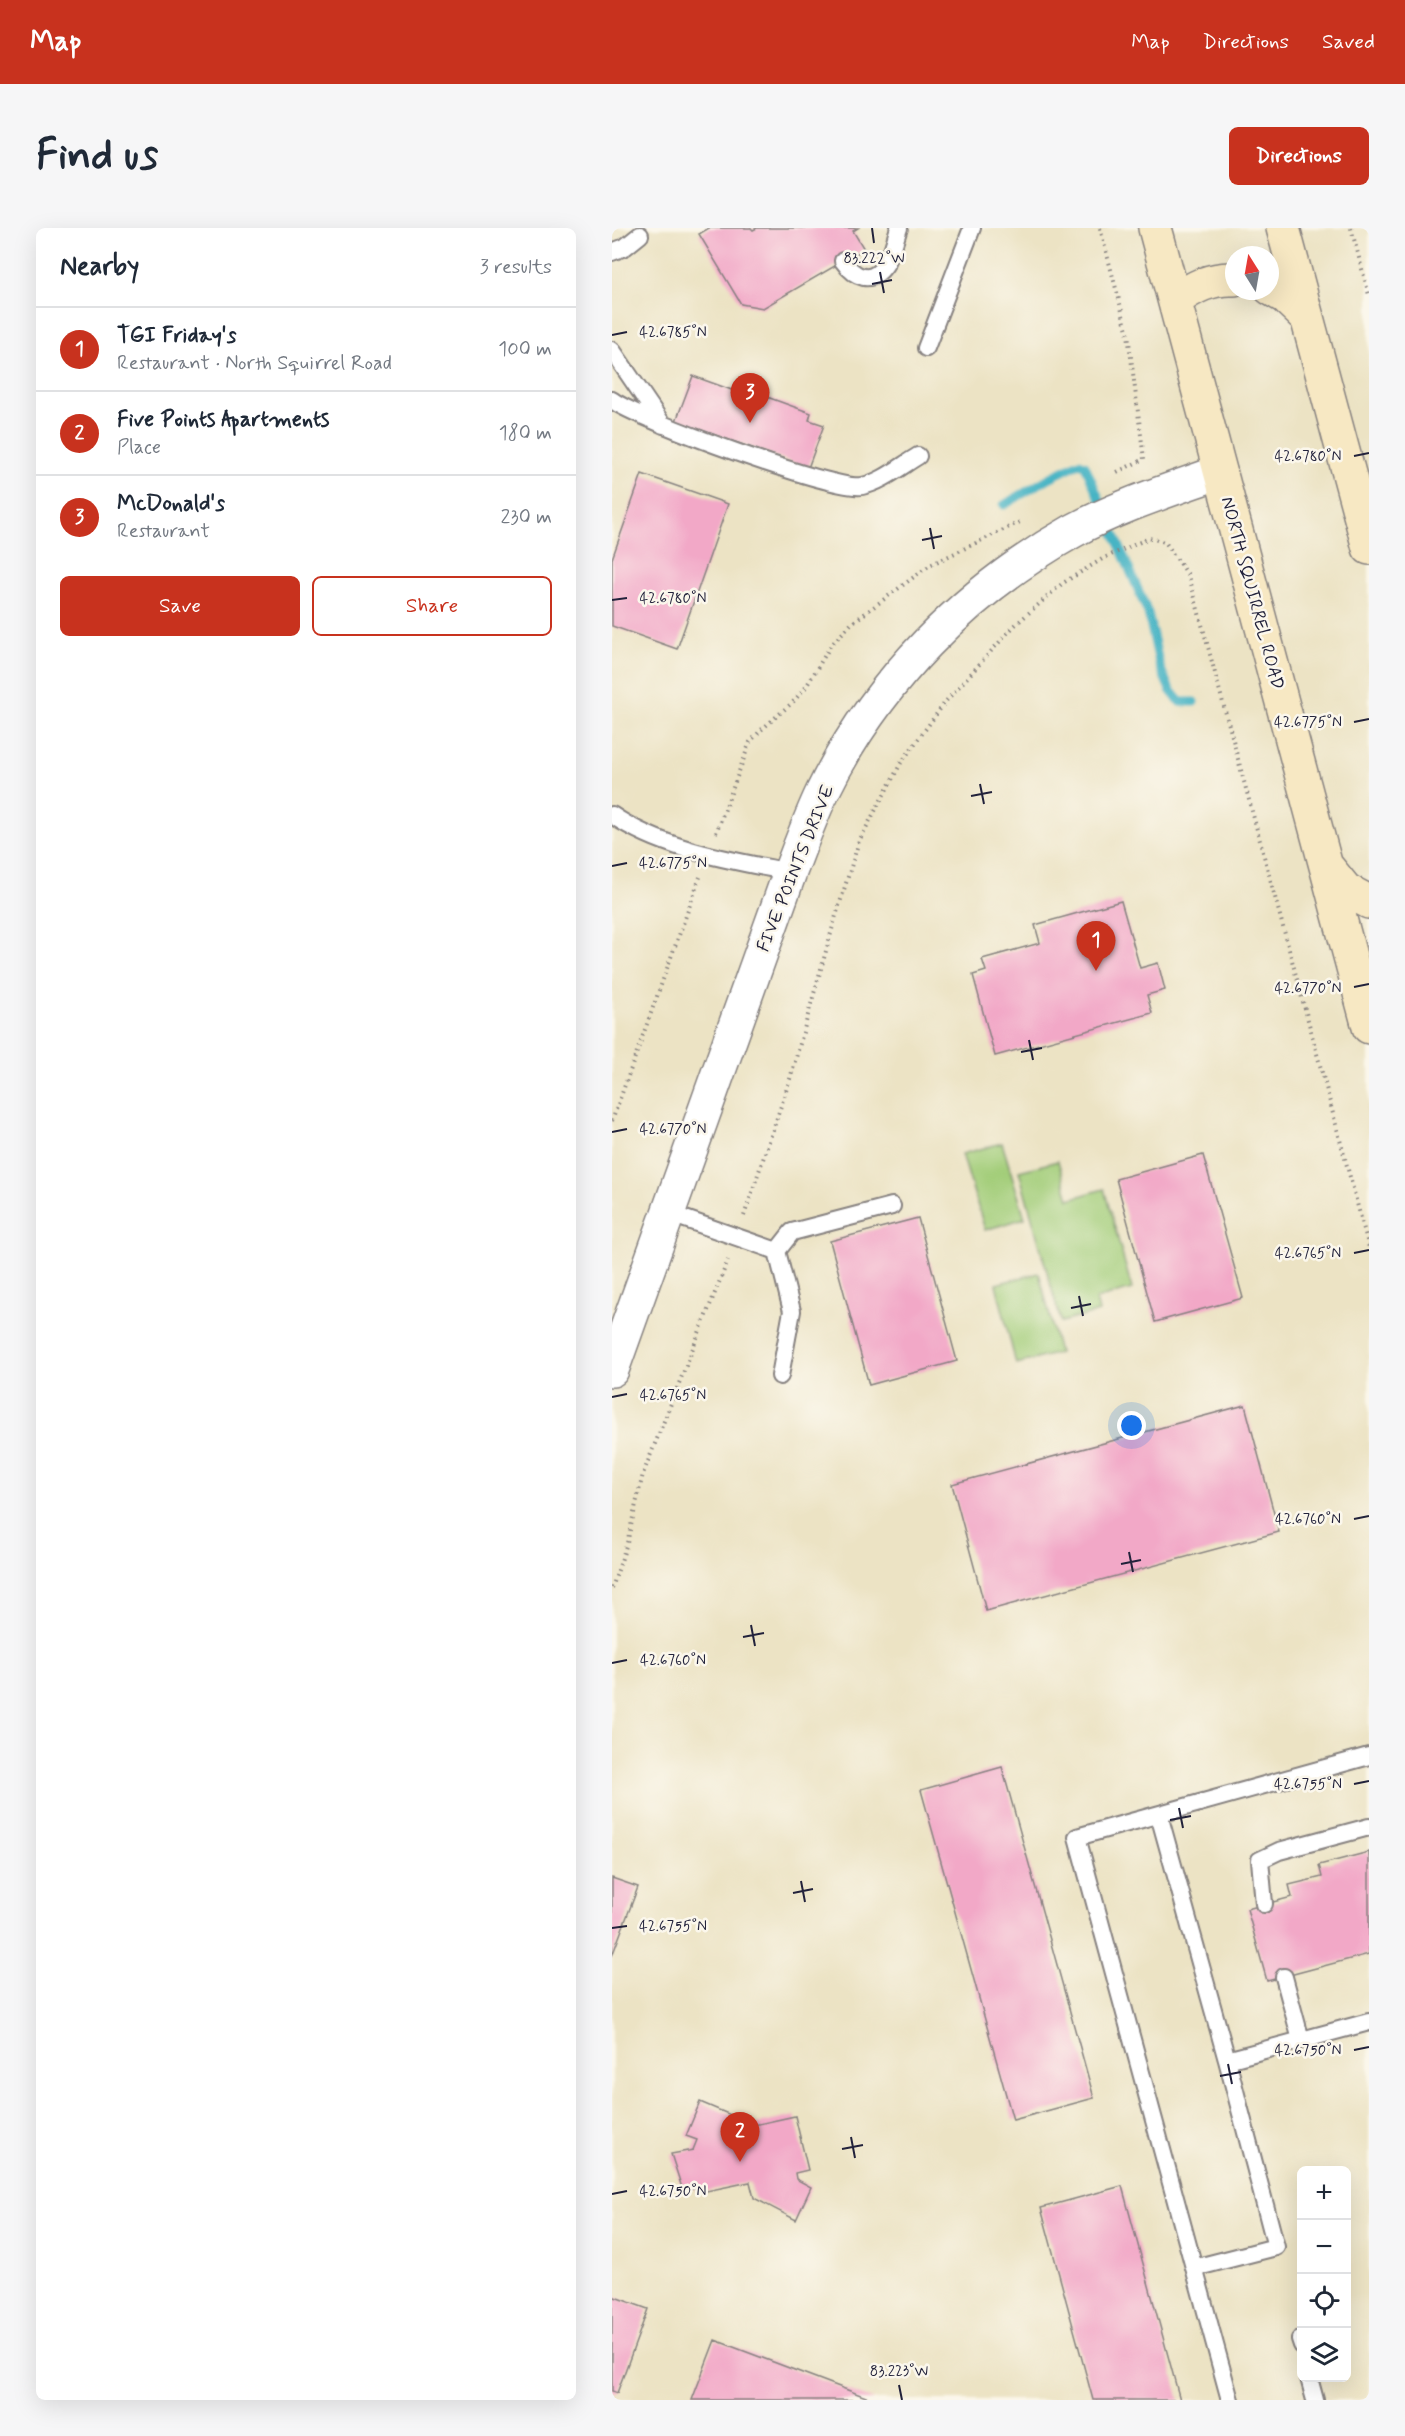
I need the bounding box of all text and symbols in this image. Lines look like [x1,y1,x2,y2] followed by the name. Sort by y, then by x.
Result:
[30,24,81,61] text: Map
[1131,28,1170,56] text: Map
[1203,28,1289,56] text: Directions
[1322,28,1375,56] text: Saved
[1229,127,1369,185] button: Directions
[36,129,158,184] text: Find us
[1225,246,1279,300] north arrow
[843,249,905,269] text: 83.222°W
[60,250,139,284] text: Nearby
[480,254,552,281] text: 3 results
[117,322,236,350] text: TGI Friday's
[639,323,707,343] text: 42.6785°N
[75,336,84,363] text: 1
[498,336,552,363] text: 100 m
[117,350,392,377] text: Restaurant · North Squirrel Road
[730,374,770,423] pin: 3
[117,406,329,434] text: Five Points Apartments
[75,420,84,447] text: 2
[499,420,552,447] text: 180 m
[117,434,161,461] text: Place
[1275,447,1341,467] text: 42.6780°N
[117,490,225,518] text: McDonald's
[1215,494,1289,692] street label: NORTH SQUIRREL ROAD
[75,504,84,531] text: 3
[500,504,552,531] text: 230 m
[117,518,210,545] text: Restaurant
[60,576,300,636] button: Save
[312,576,552,636] button: Share
[640,589,706,609] text: 42.6780°N
[1274,713,1342,733] text: 42.6775°N
[751,781,840,955] street label: FIVE POINTS DRIVE
[639,854,707,874] text: 42.6775°N
[1076,922,1116,971] pin: 1
[1274,979,1342,999] text: 42.6770°N
[639,1120,707,1140] text: 42.6770°N
[1275,1244,1341,1264] text: 42.6765°N
[640,1386,706,1406] text: 42.6765°N
[1117,1411,1146,1440] your location
[1275,1510,1341,1530] text: 42.6760°N
[640,1651,706,1671] text: 42.6760°N
[1274,1775,1342,1795] text: 42.6755°N
[639,1917,707,1937] text: 42.6755°N
[1274,2041,1342,2061] text: 42.6750°N
[720,2112,760,2162] pin: 2
[1297,2166,1351,2382] map controls
[1297,2166,1351,2220] button: +
[639,2182,707,2202] text: 42.6750°N
[1297,2220,1351,2274] button: −
[1297,2274,1351,2328] button: locate
[1297,2328,1351,2382] button: layers
[870,2362,928,2382] text: 83.223°W

